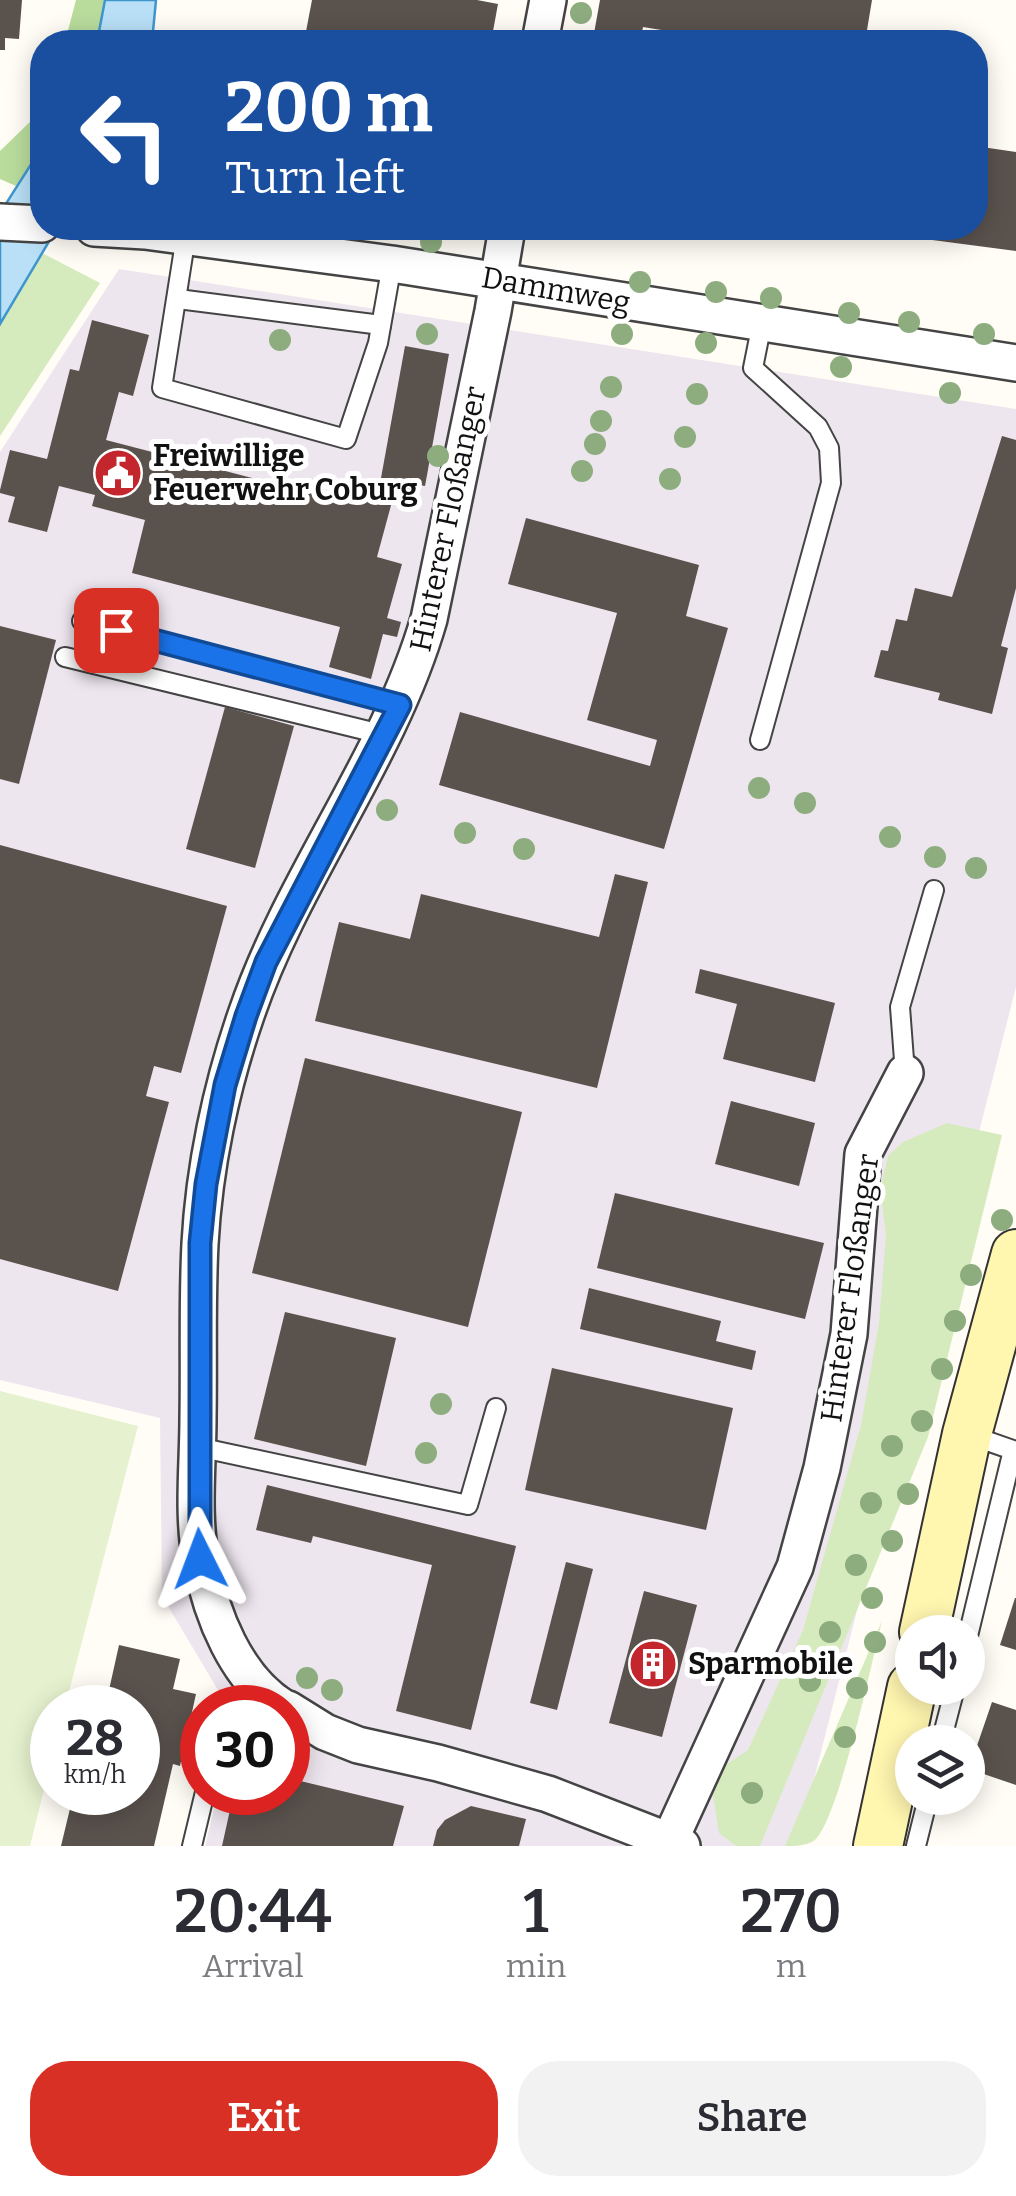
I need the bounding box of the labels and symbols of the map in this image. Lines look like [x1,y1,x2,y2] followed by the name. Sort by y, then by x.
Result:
[479,259,633,321] street label: Dammweg
[402,383,494,655] street label: Hinterer Floßanger
[153,438,418,508] place label: Freiwillige Feuerwehr Coburg
[92,447,144,499] public building icon: Freiwillige Feuerwehr Coburg
[74,588,159,673] pin
[813,1152,887,1424] street label: Hinterer Floßanger
[148,1507,252,1611] position arrow
[627,1638,679,1690] building icon: Sparmobile
[688,1646,853,1682] place label: Sparmobile
[180,1685,310,1815] speed limit sign: 30

